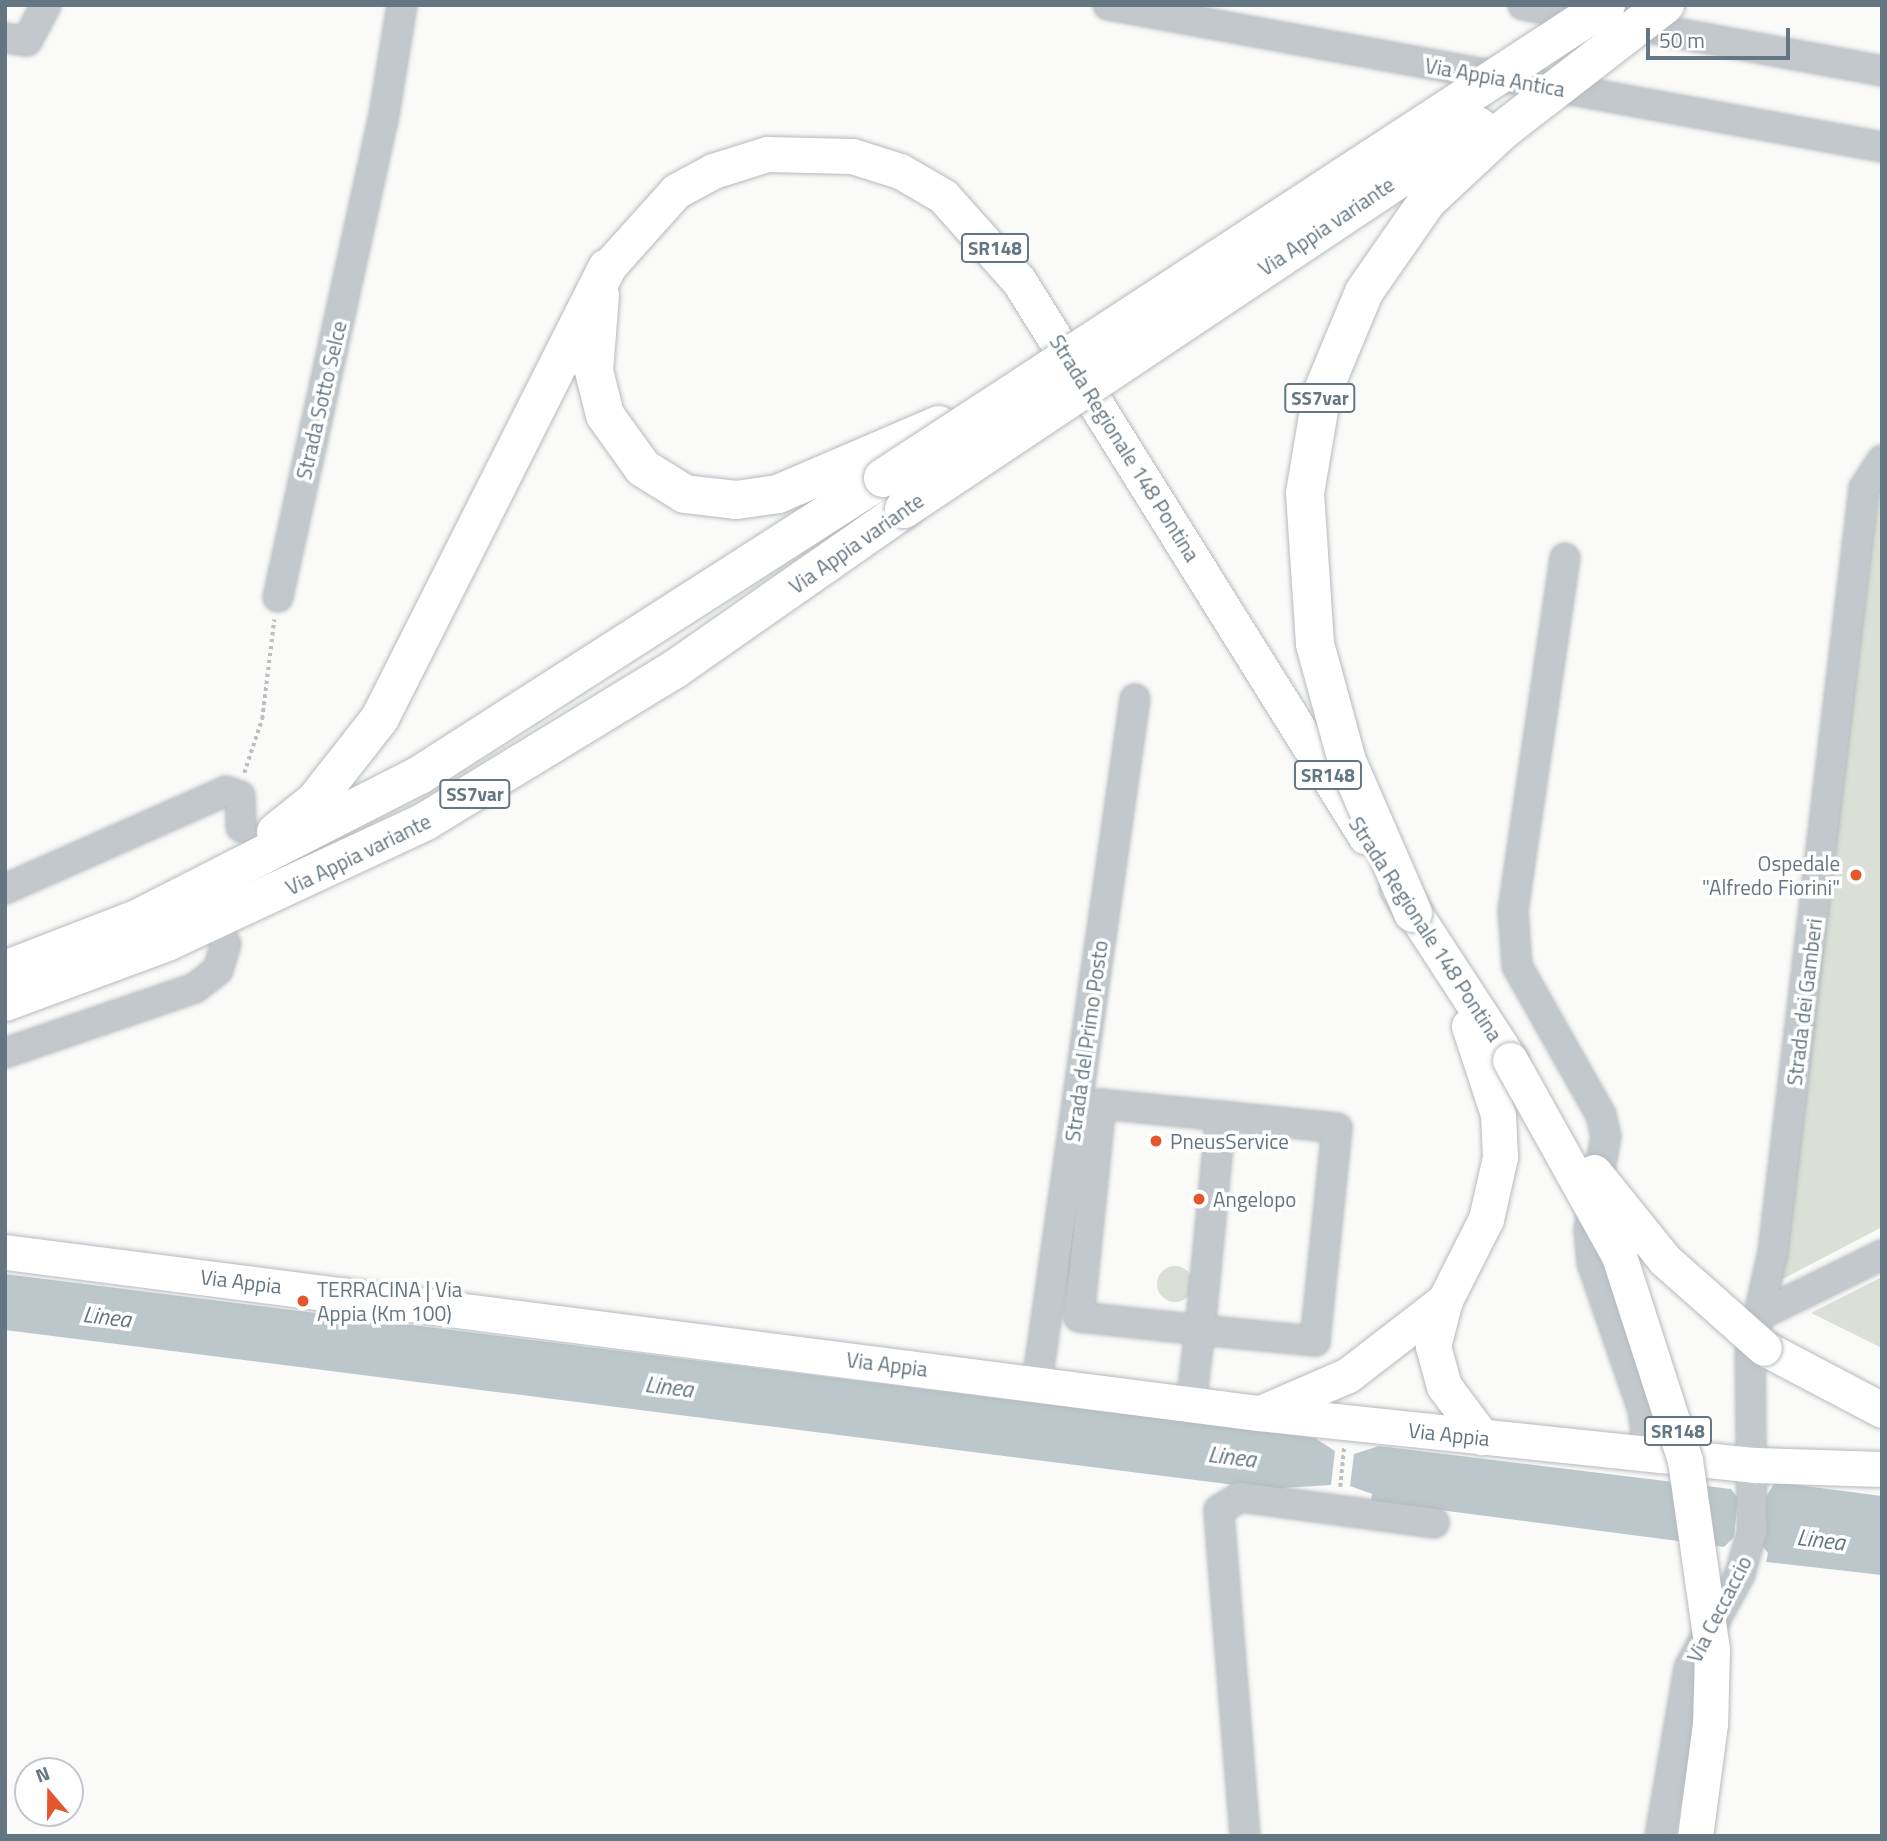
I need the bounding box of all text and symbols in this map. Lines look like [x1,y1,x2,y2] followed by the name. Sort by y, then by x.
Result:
[1649,14,1792,58] scale bar
[1659,24,1705,56] text: 50 m
[1423,52,1567,102] street label: Via Appia Antica
[1253,171,1399,281] street label: Via Appia variante
[960,232,1030,264] road number: SR148
[291,318,351,482] street label: Strada Sotto Selce
[1045,330,1205,566] street label: Strada Regionale 148 Pontina
[1283,382,1357,414] road number: SS7var
[784,487,928,599] street label: Via Appia variante
[1293,760,1363,790] road number: SR148
[438,778,512,810] road number: SS7var
[281,808,435,900] street label: Via Appia variante
[1344,812,1508,1046] street label: Strada Regionale 148 Pontina
[1702,850,1840,900] place label: Ospedale "Alfredo Fiorini"
[1846,865,1866,885] marker: Ospedale "Alfredo Fiorini"
[1781,917,1827,1087] street label: Strada dei Gamberi
[1059,939,1113,1143] street label: Strada del Primo Posto
[1170,1128,1289,1154] place label: PneusService
[1148,1133,1164,1149] marker: PneusService
[1213,1186,1296,1212] place label: Angelopo
[1191,1191,1207,1207] marker: Angelopo
[199,1264,283,1298] street label: Via Appia
[317,1276,462,1326] place label: TERRACINA | Via Appia (Km 100)
[295,1293,311,1309] marker: TERRACINA | Via Appia (Km 100)
[81,1300,133,1334] water label: Linea
[845,1347,929,1381] street label: Via Appia
[643,1370,695,1404] water label: Linea
[1643,1415,1713,1446] road number: SR148
[1407,1417,1491,1451] street label: Via Appia
[1206,1440,1258,1474] water label: Linea
[1795,1523,1847,1557] water label: Linea
[1681,1551,1757,1667] street label: Via Ceccaccio
[14,1757,84,1827] north arrow
[31,1758,53,1790] text: N

